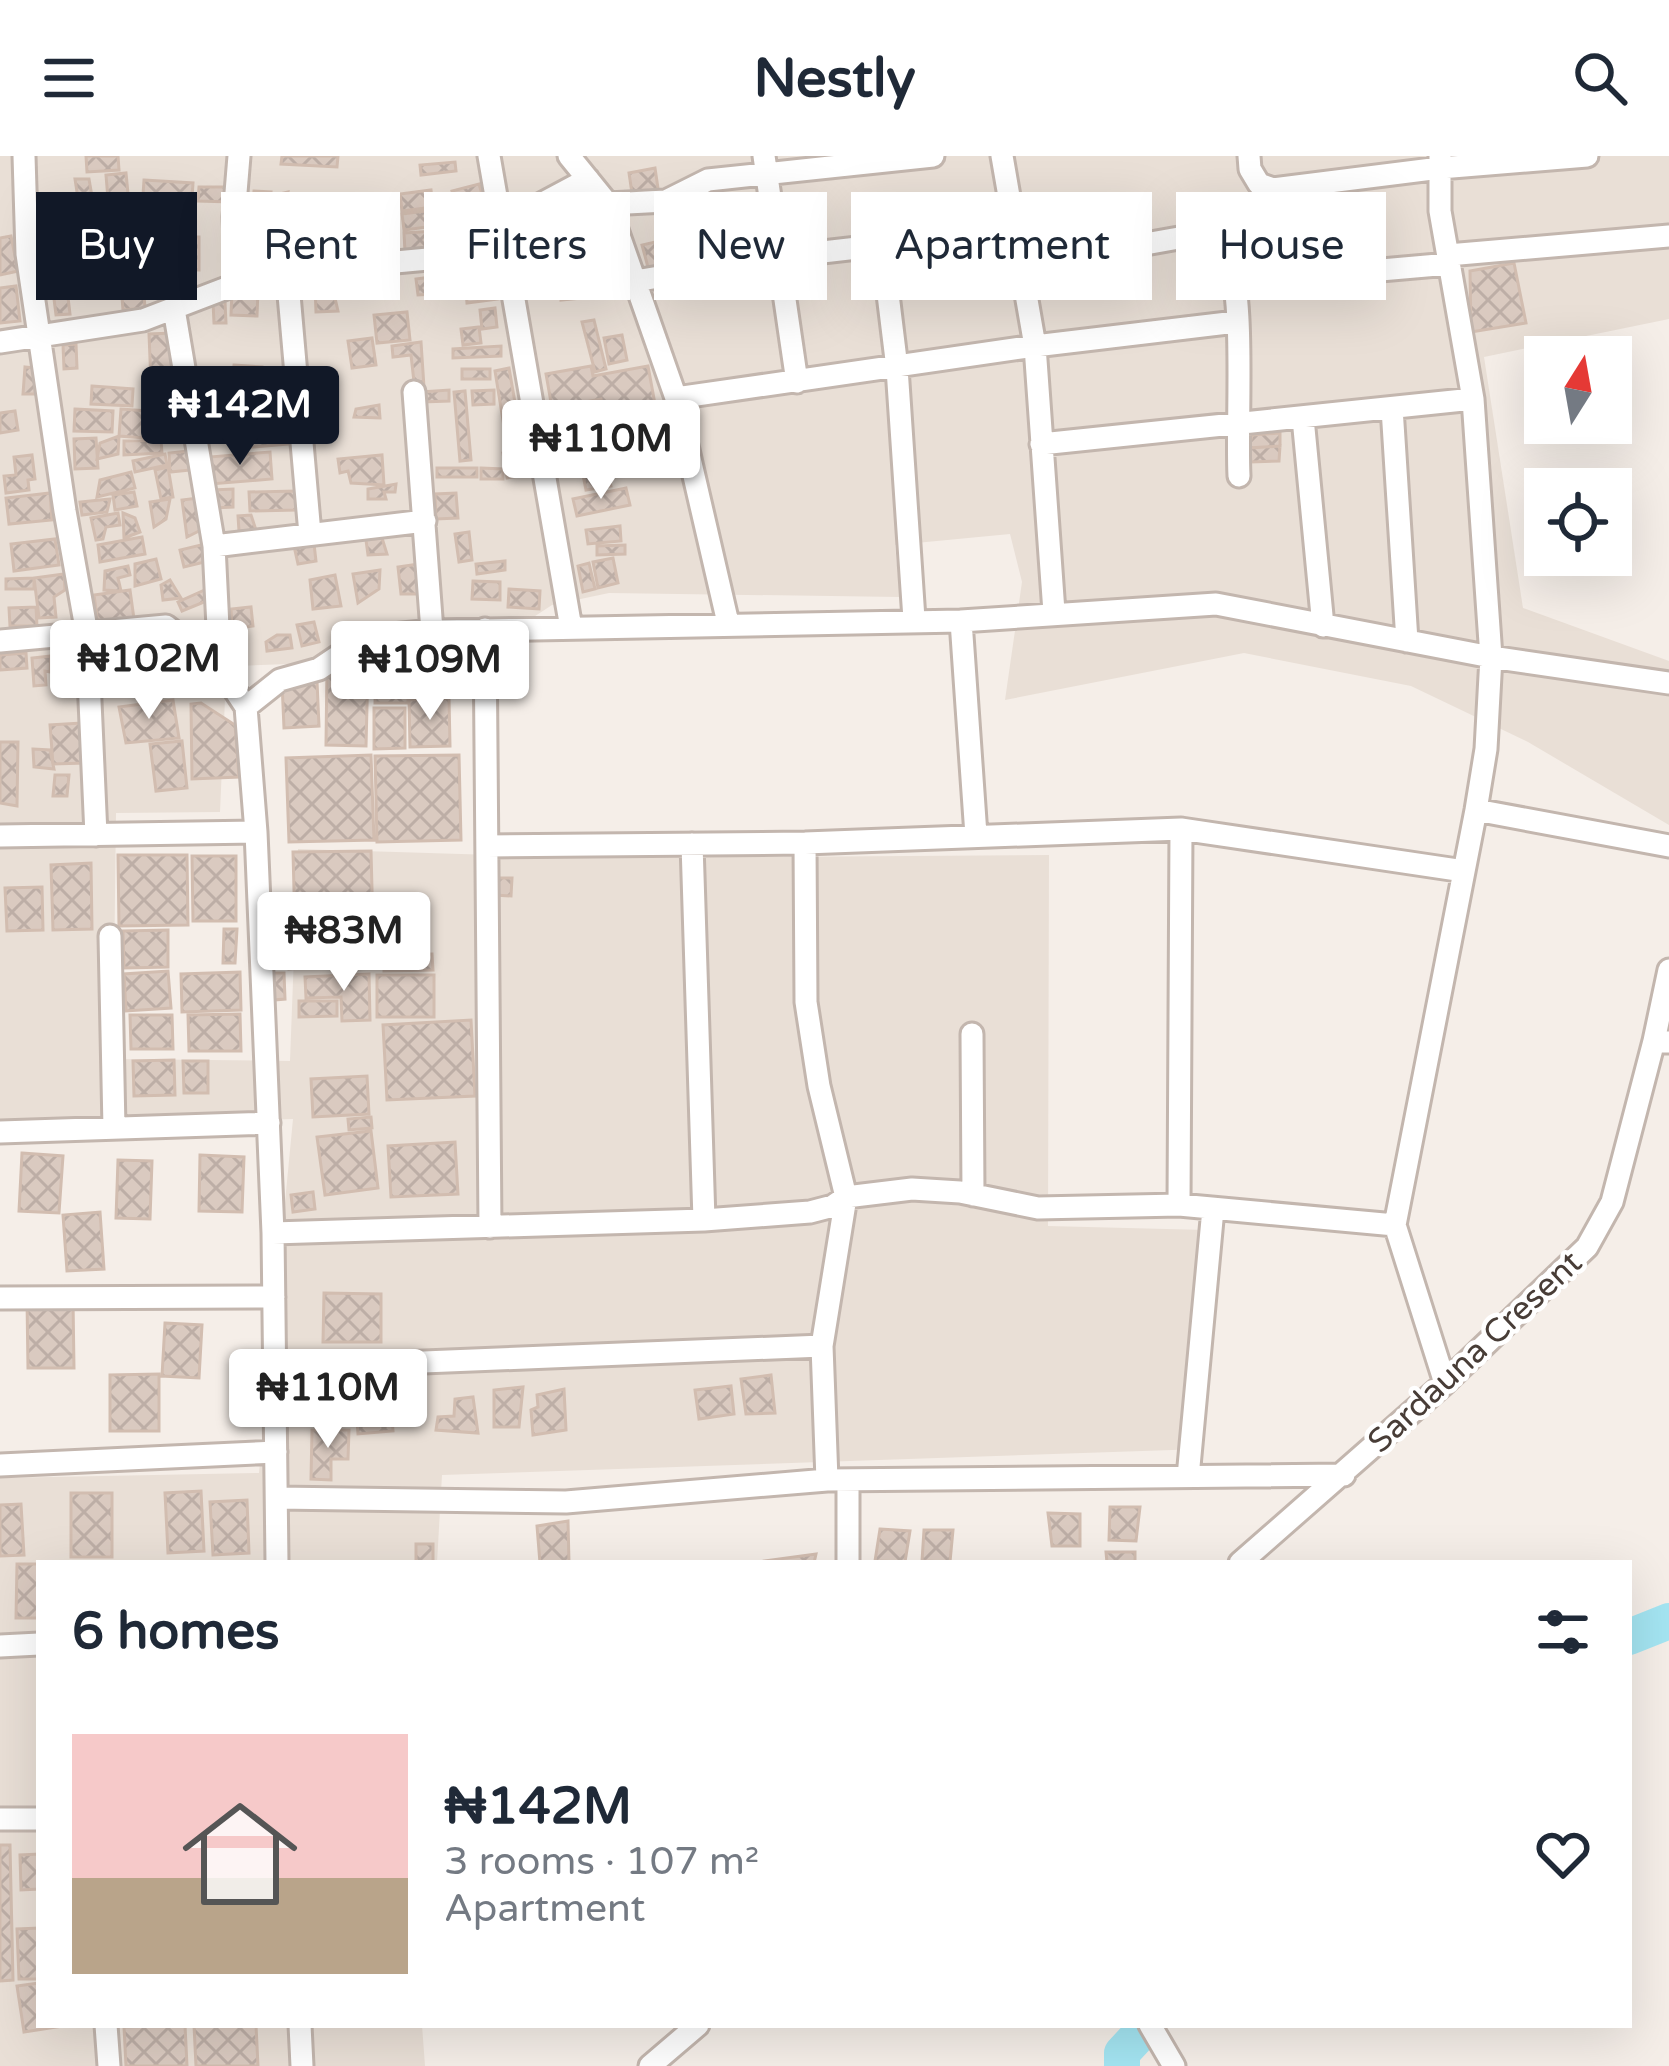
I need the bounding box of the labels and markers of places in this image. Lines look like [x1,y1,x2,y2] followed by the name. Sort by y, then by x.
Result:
[156,366,324,468] pin: ₦142M
[517,400,685,502] pin: ₦110M
[65,620,233,722] pin: ₦102M
[346,621,514,723] pin: ₦109M
[273,892,415,994] pin: ₦83M
[244,1349,412,1451] pin: ₦110M

